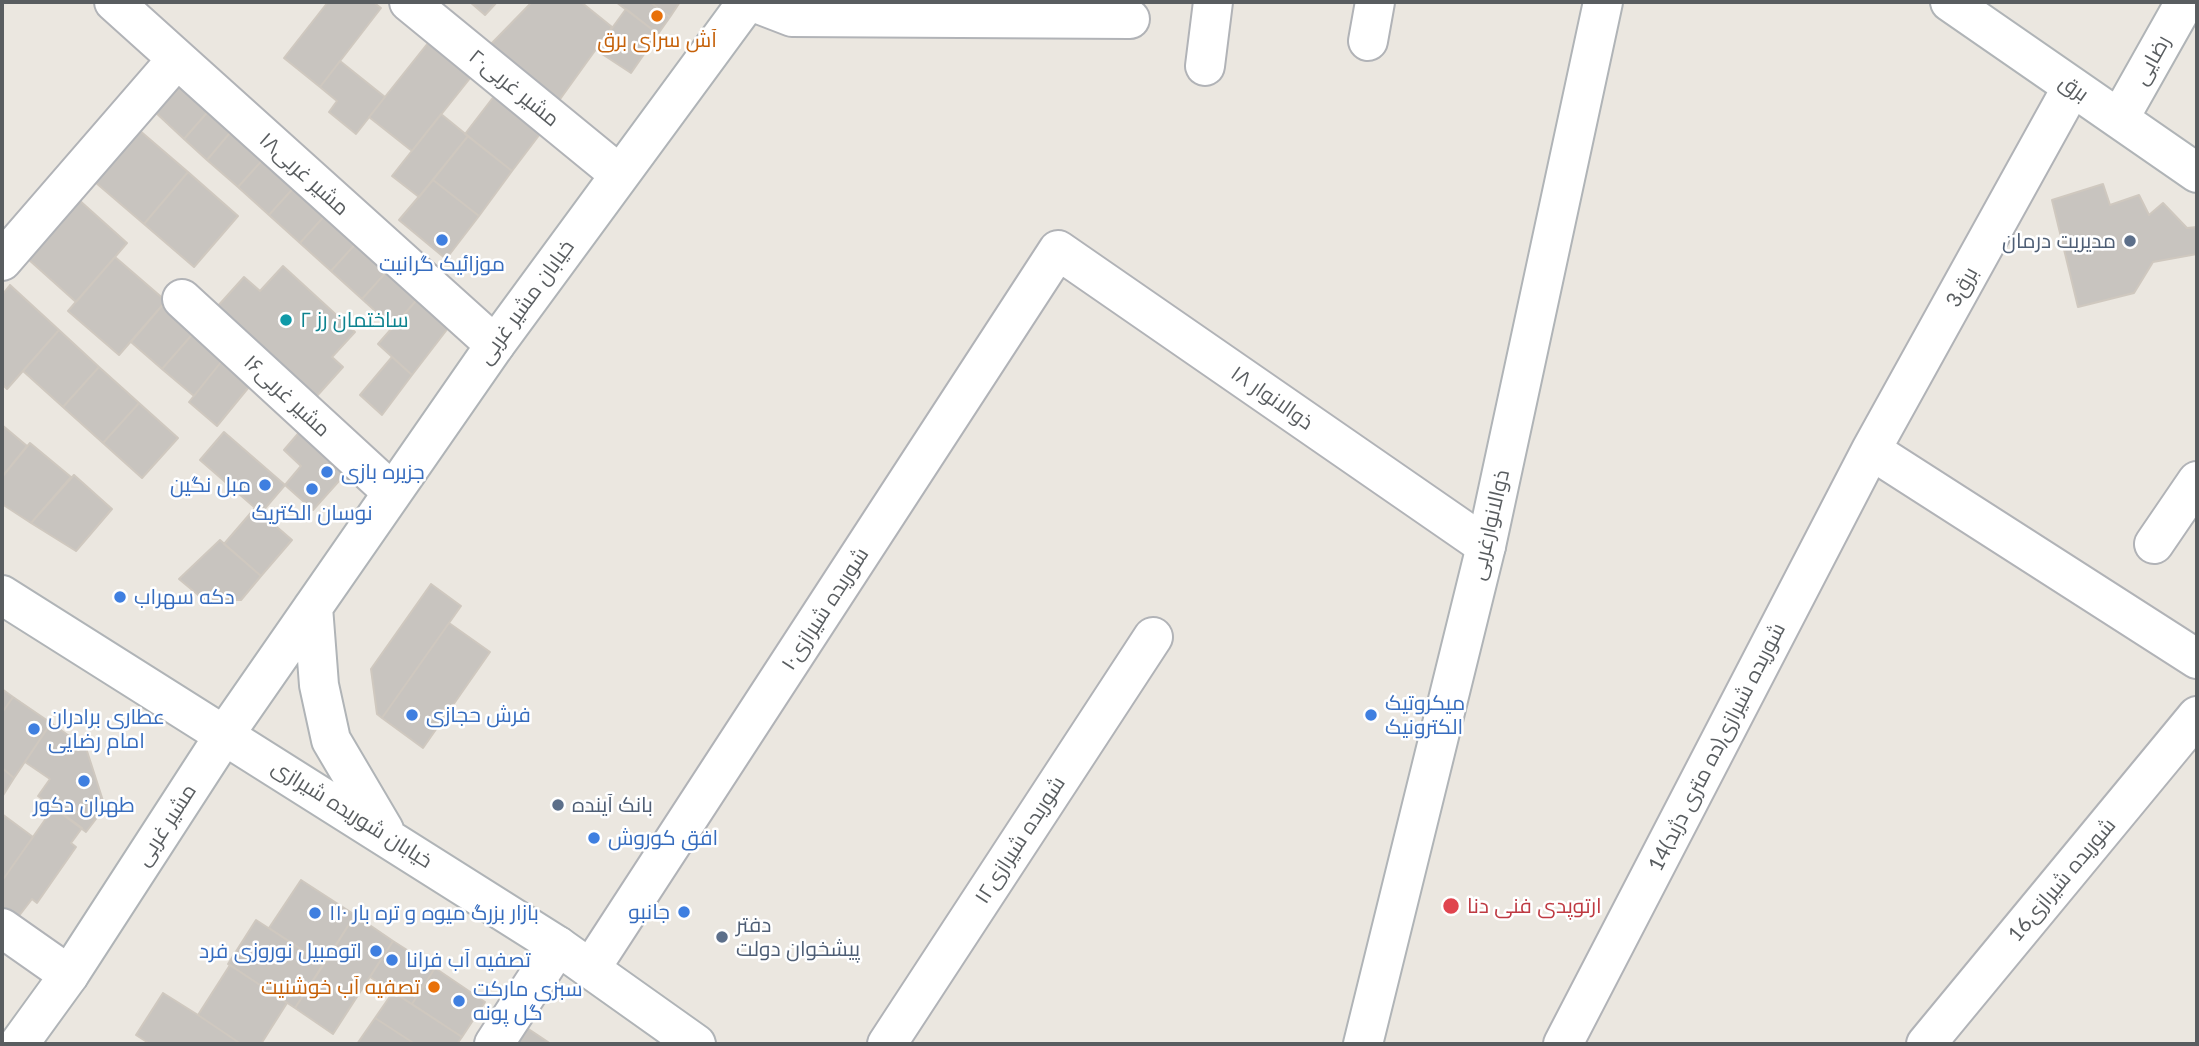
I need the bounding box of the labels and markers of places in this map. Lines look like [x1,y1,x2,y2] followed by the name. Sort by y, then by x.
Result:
[649,8,665,24] marker: آش سرای برق
[597,27,717,53] place label: آش سرای برق
[2002,228,2116,254] place label: مدیریت درمان
[434,232,450,248] marker: موزائیک گرانیت
[2122,233,2138,249] marker: مدیریت درمان
[379,251,505,277] place label: موزائیک گرانیت
[300,307,409,333] place label: ساختمان رز ۲
[278,312,294,328] marker: ساختمان رز ۲
[341,459,425,485] place label: جزیره بازی
[319,464,335,480] marker: جزیره بازی
[170,472,251,498] place label: مبل نگین
[257,477,273,493] marker: مبل نگین
[304,481,320,497] marker: نوسان الکتریک
[251,500,373,526] place label: نوسان الکتریک
[134,584,235,610] place label: دکه سهراب
[112,589,128,605] marker: دکه سهراب
[1385,690,1465,740] place label: میکروتیک الکترونیک
[426,702,531,728] place label: فرش حجازی
[48,704,165,754] place label: عطاری برادران امام رضایی
[404,707,420,723] marker: فرش حجازی
[1363,707,1379,723] marker: میکروتیک الکترونیک
[26,721,42,737] marker: عطاری برادران امام رضایی
[76,773,92,789] marker: طهران دکور
[33,792,135,818] place label: طهران دکور
[572,792,653,818] place label: بانک آینده
[550,797,566,813] marker: بانک آینده
[608,825,718,851] place label: افق کوروش
[586,830,602,846] marker: افق کوروش
[1467,893,1602,919] place label: ارتوپدی فنی دنا
[1441,896,1461,916] marker: ارتوپدی فنی دنا
[628,899,670,925] place label: جانبو
[329,900,539,926] place label: بازار بزرگ میوه و تره بار ۱۱۰
[676,904,692,920] marker: جانبو
[307,905,323,921] marker: بازار بزرگ میوه و تره بار ۱۱۰
[736,912,860,962] place label: دفتر پیشخوان دولت
[714,929,730,945] marker: دفتر پیشخوان دولت
[199,938,362,964] place label: اتومبیل نوروزی فرد
[368,943,384,959] marker: اتومبیل نوروزی فرد
[406,947,531,973] place label: تصفیه آب فرانا
[384,952,400,968] marker: تصفیه آب فرانا
[261,974,420,1000] place label: تصفیه آب خوشنیت
[473,976,583,1026] place label: سبزی مارکت گل پونه
[426,979,442,995] marker: تصفیه آب خوشنیت
[451,993,467,1009] marker: سبزی مارکت گل پونه

